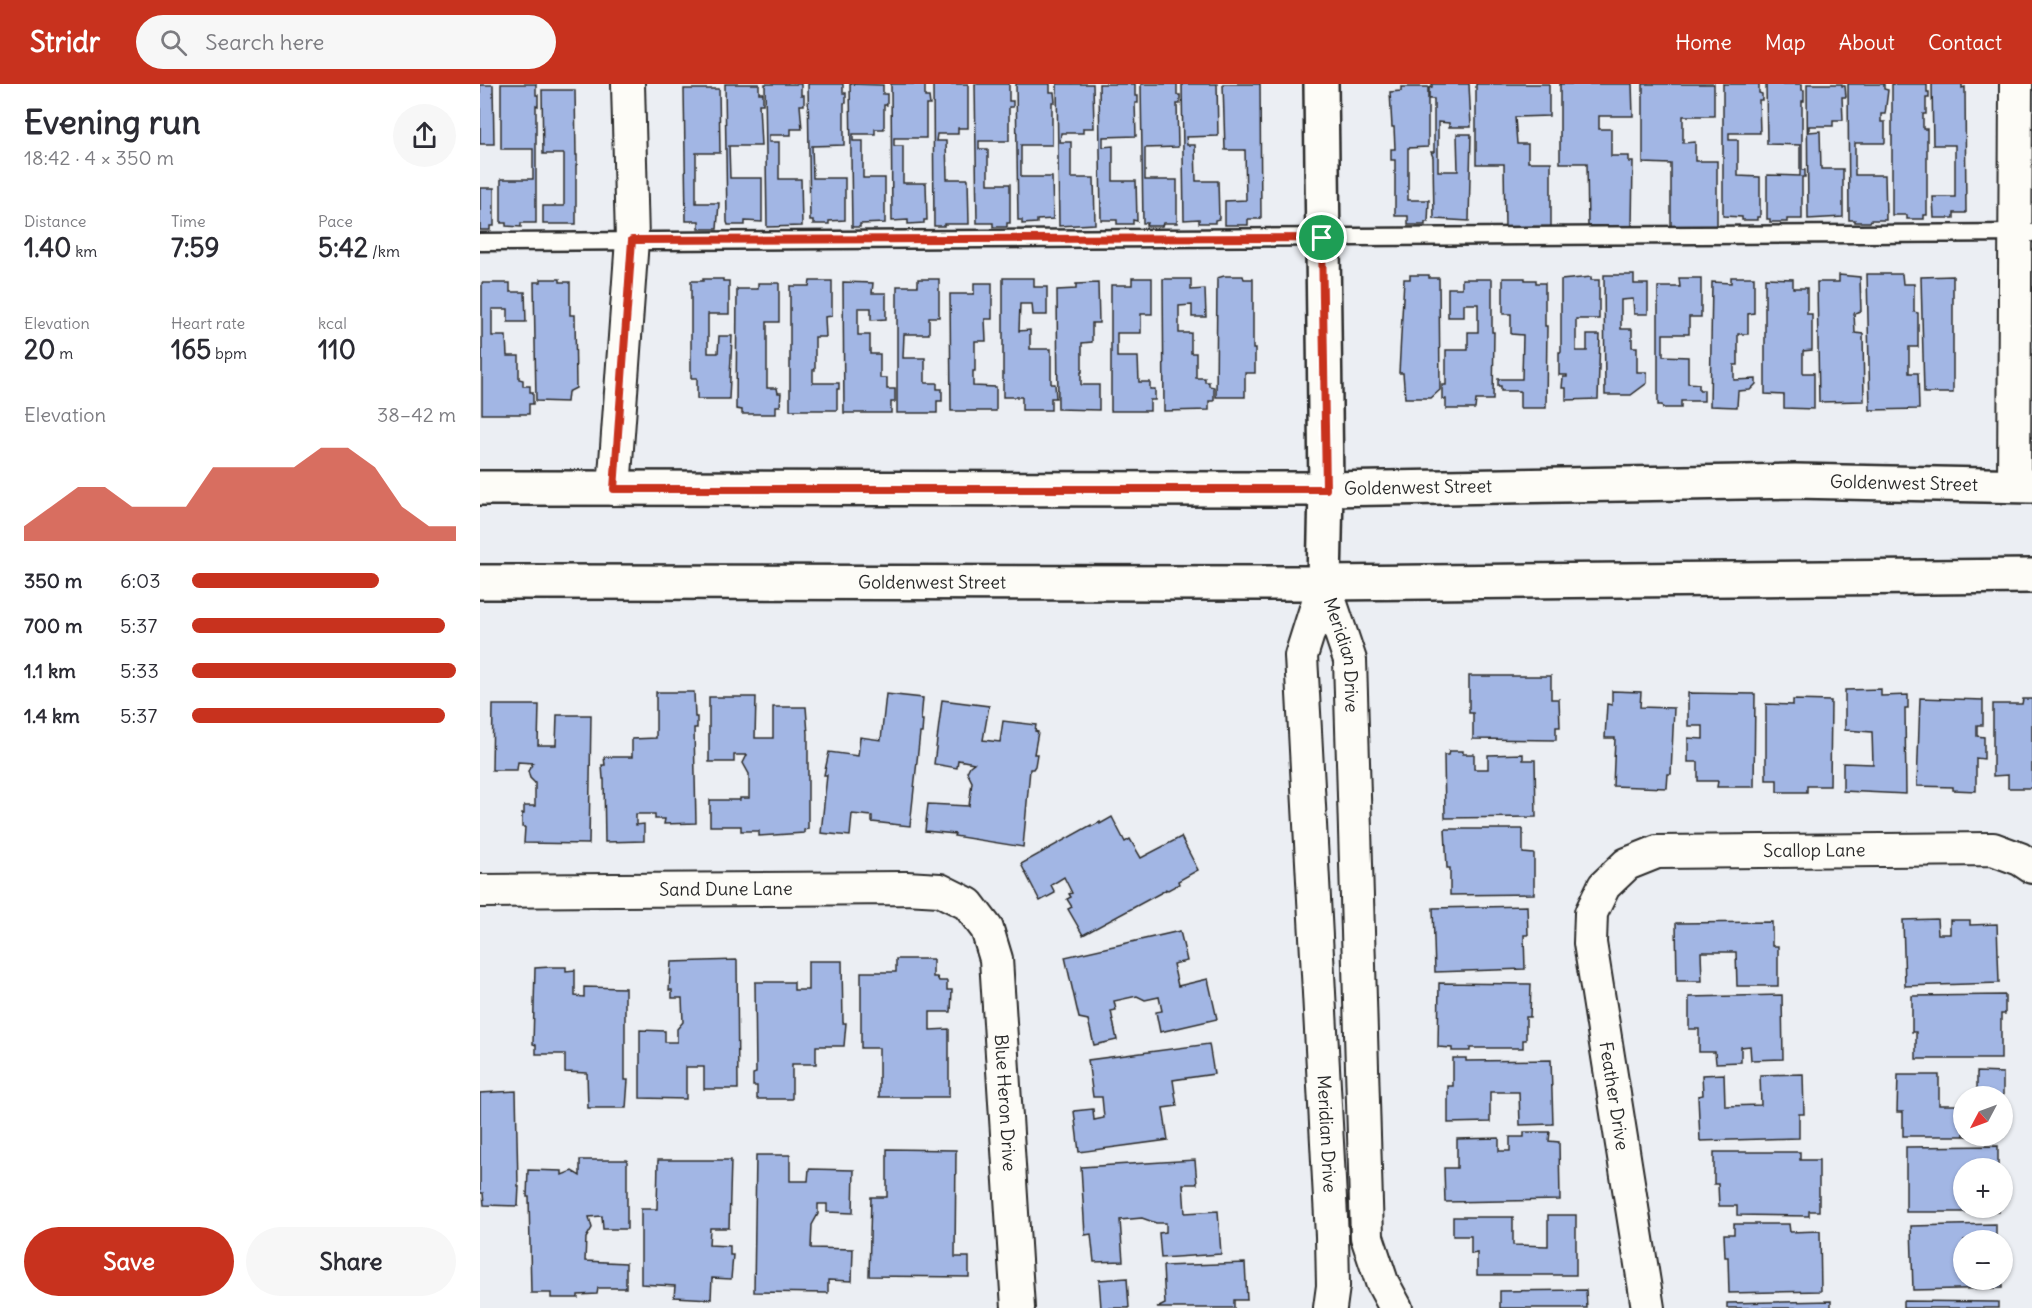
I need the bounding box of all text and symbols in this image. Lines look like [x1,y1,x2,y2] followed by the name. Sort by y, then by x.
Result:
[136,15,556,69] search box
[30,24,100,60] text: Stridr
[157,26,190,59] icon: search
[205,28,324,56] text: Search here
[1675,29,1732,56] text: Home
[1765,29,1806,56] text: Map
[1839,29,1895,56] text: About
[1928,29,2002,56] text: Contact
[24,101,200,143] text: Evening run
[393,104,456,167] button: share
[24,145,174,170] text: 18:42 · 4 × 350 m
[24,211,86,231] text: Distance
[171,211,206,231] text: Time
[318,211,353,231] text: Pace
[1296,212,1347,263] pin
[1305,221,1338,254] icon: arrive
[24,231,71,264] text: 1.40
[171,231,220,264] text: 7:59
[318,231,368,264] text: 5:42
[71,241,97,261] text: km
[368,241,400,261] text: /km
[24,313,90,333] text: Elevation
[171,313,245,333] text: Heart rate
[318,313,347,333] text: kcal
[24,333,55,366] text: 20
[171,333,211,366] text: 165
[318,333,356,366] text: 110
[55,343,73,363] text: m
[211,343,247,363] text: bpm
[24,402,106,427] text: Elevation
[377,402,456,427] text: 38–42 m
[1830,470,1978,496] street label: Goldenwest Street
[1344,474,1492,500] street label: Goldenwest Street
[24,568,82,593] text: 350 m
[120,568,161,593] text: 6:03
[858,570,1006,594] street label: Goldenwest Street
[1319,594,1364,713] street label: Meridian Drive
[24,613,82,638] text: 700 m
[120,613,157,638] text: 5:37
[24,658,76,683] text: 1.1 km
[120,658,159,683] text: 5:33
[24,703,80,728] text: 1.4 km
[120,703,157,728] text: 5:37
[1763,838,1865,862] street label: Scallop Lane
[659,877,793,901] street label: Sand Dune Lane
[990,1033,1021,1172] street label: Blue Heron Drive
[1595,1040,1634,1152] street label: Feather Drive
[1312,1074,1342,1193] street label: Meridian Drive
[1953,1086,2013,1146] north arrow
[1953,1086,2013,1290] map controls
[1953,1158,2013,1218] button: +
[24,1227,234,1296] button: Save
[246,1227,456,1296] button: Share
[1953,1230,2013,1290] button: −

